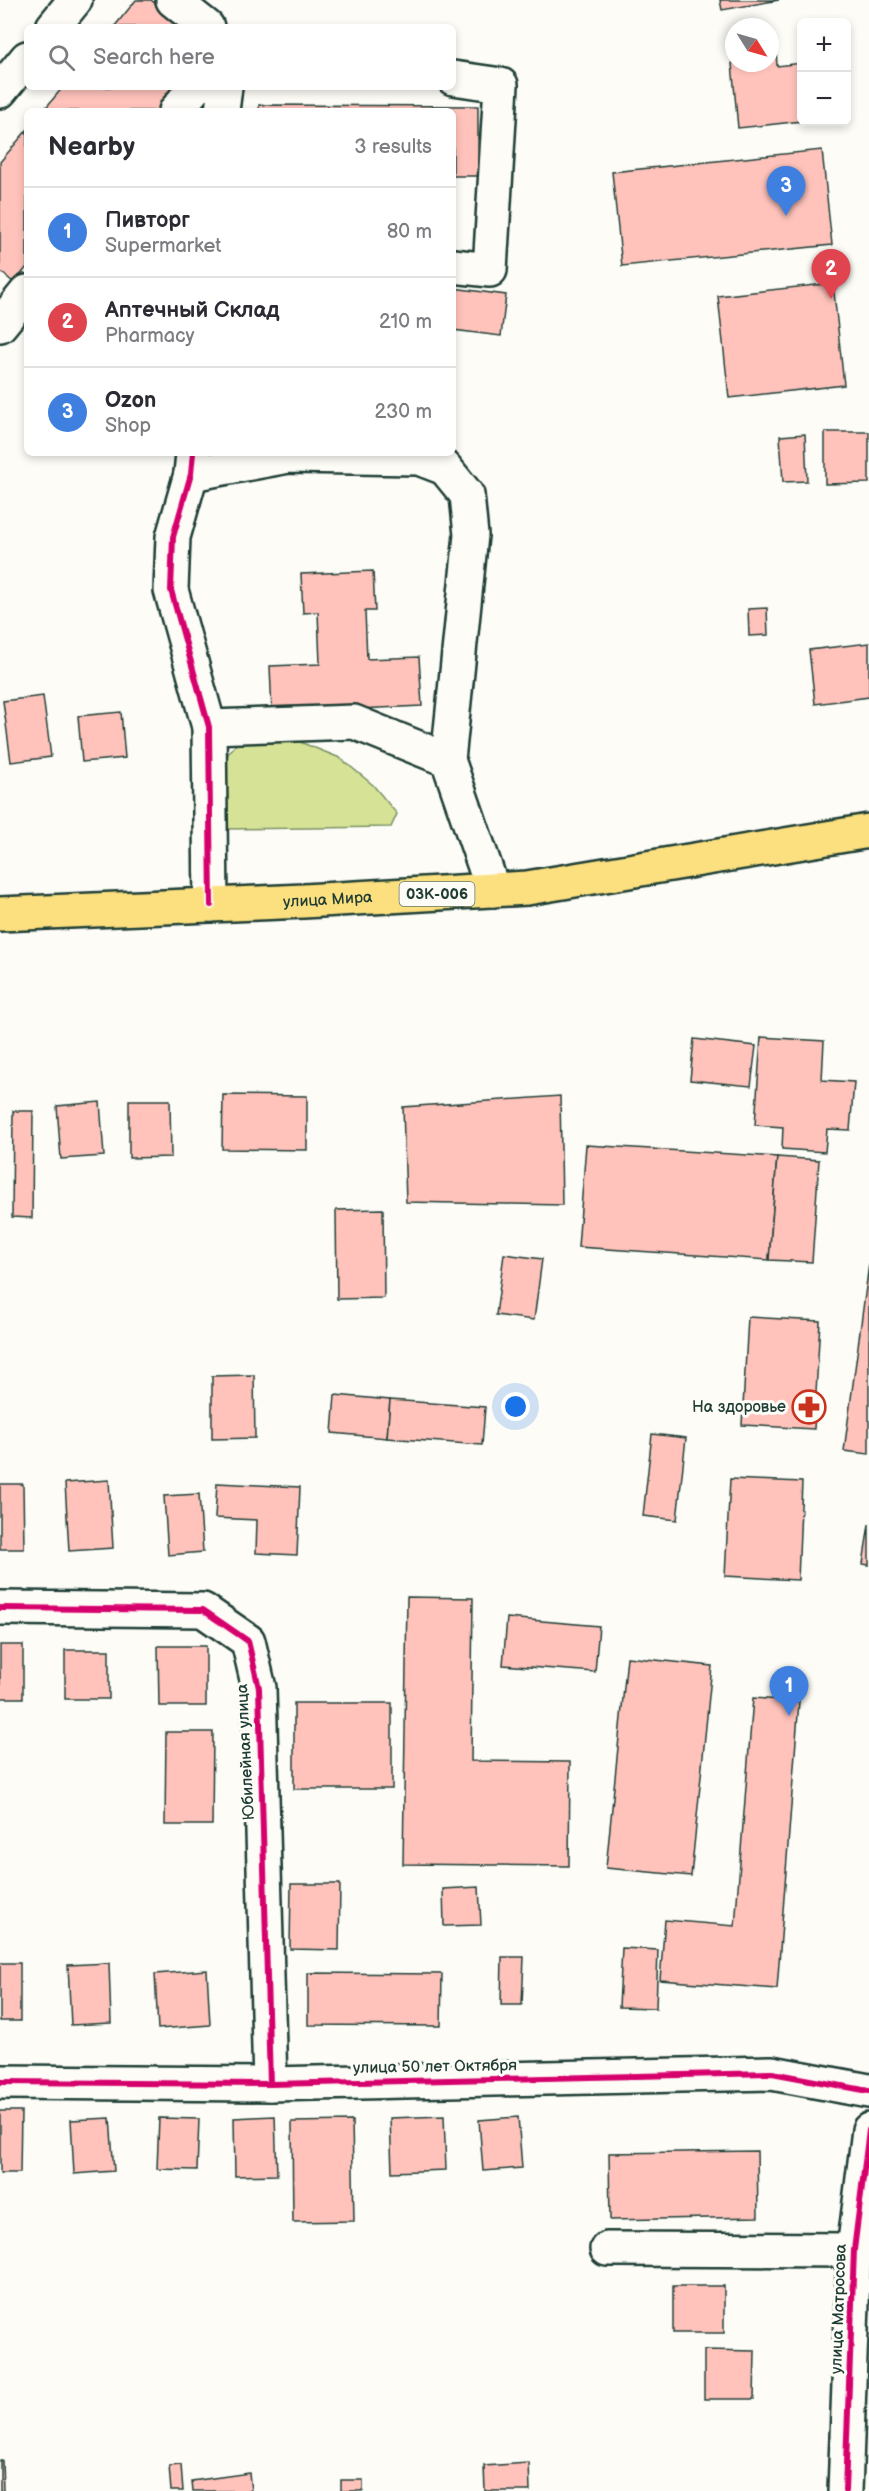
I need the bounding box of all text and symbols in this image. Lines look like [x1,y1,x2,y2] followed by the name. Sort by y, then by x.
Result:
[725,18,779,72] north arrow
[797,18,851,126] map controls
[797,18,851,72] button: +
[24,24,456,90] search box
[45,41,78,74] icon: search
[93,44,215,71] text: Search here
[797,72,851,126] button: −
[48,132,135,163] text: Nearby
[354,135,432,159] text: 3 results
[766,166,806,216] pin: 3
[105,207,190,234] text: Пивторг
[63,220,72,244] text: 1
[387,220,432,244] text: 80 m
[105,234,221,258] text: Supermarket
[812,250,850,299] pin: 2
[105,297,279,324] text: Аптечный Склад
[62,310,73,334] text: 2
[379,310,432,334] text: 210 m
[105,324,195,348] text: Pharmacy
[105,387,156,414] text: Ozon
[62,400,73,424] text: 3
[375,400,432,424] text: 230 m
[105,414,151,438] text: Shop
[400,882,474,906] road number: 03К-006
[283,888,373,911] street label: улица Мира
[791,1389,827,1425] pharmacy icon: На здоровье
[501,1392,530,1421] your location
[692,1398,786,1417] place label: На здоровье
[770,1666,808,1716] pin: 1
[233,1683,259,1821] street label: Юбилейная улица
[353,2056,517,2078] street label: улица 50 лет Октября
[827,2243,851,2374] street label: улица Матросова

